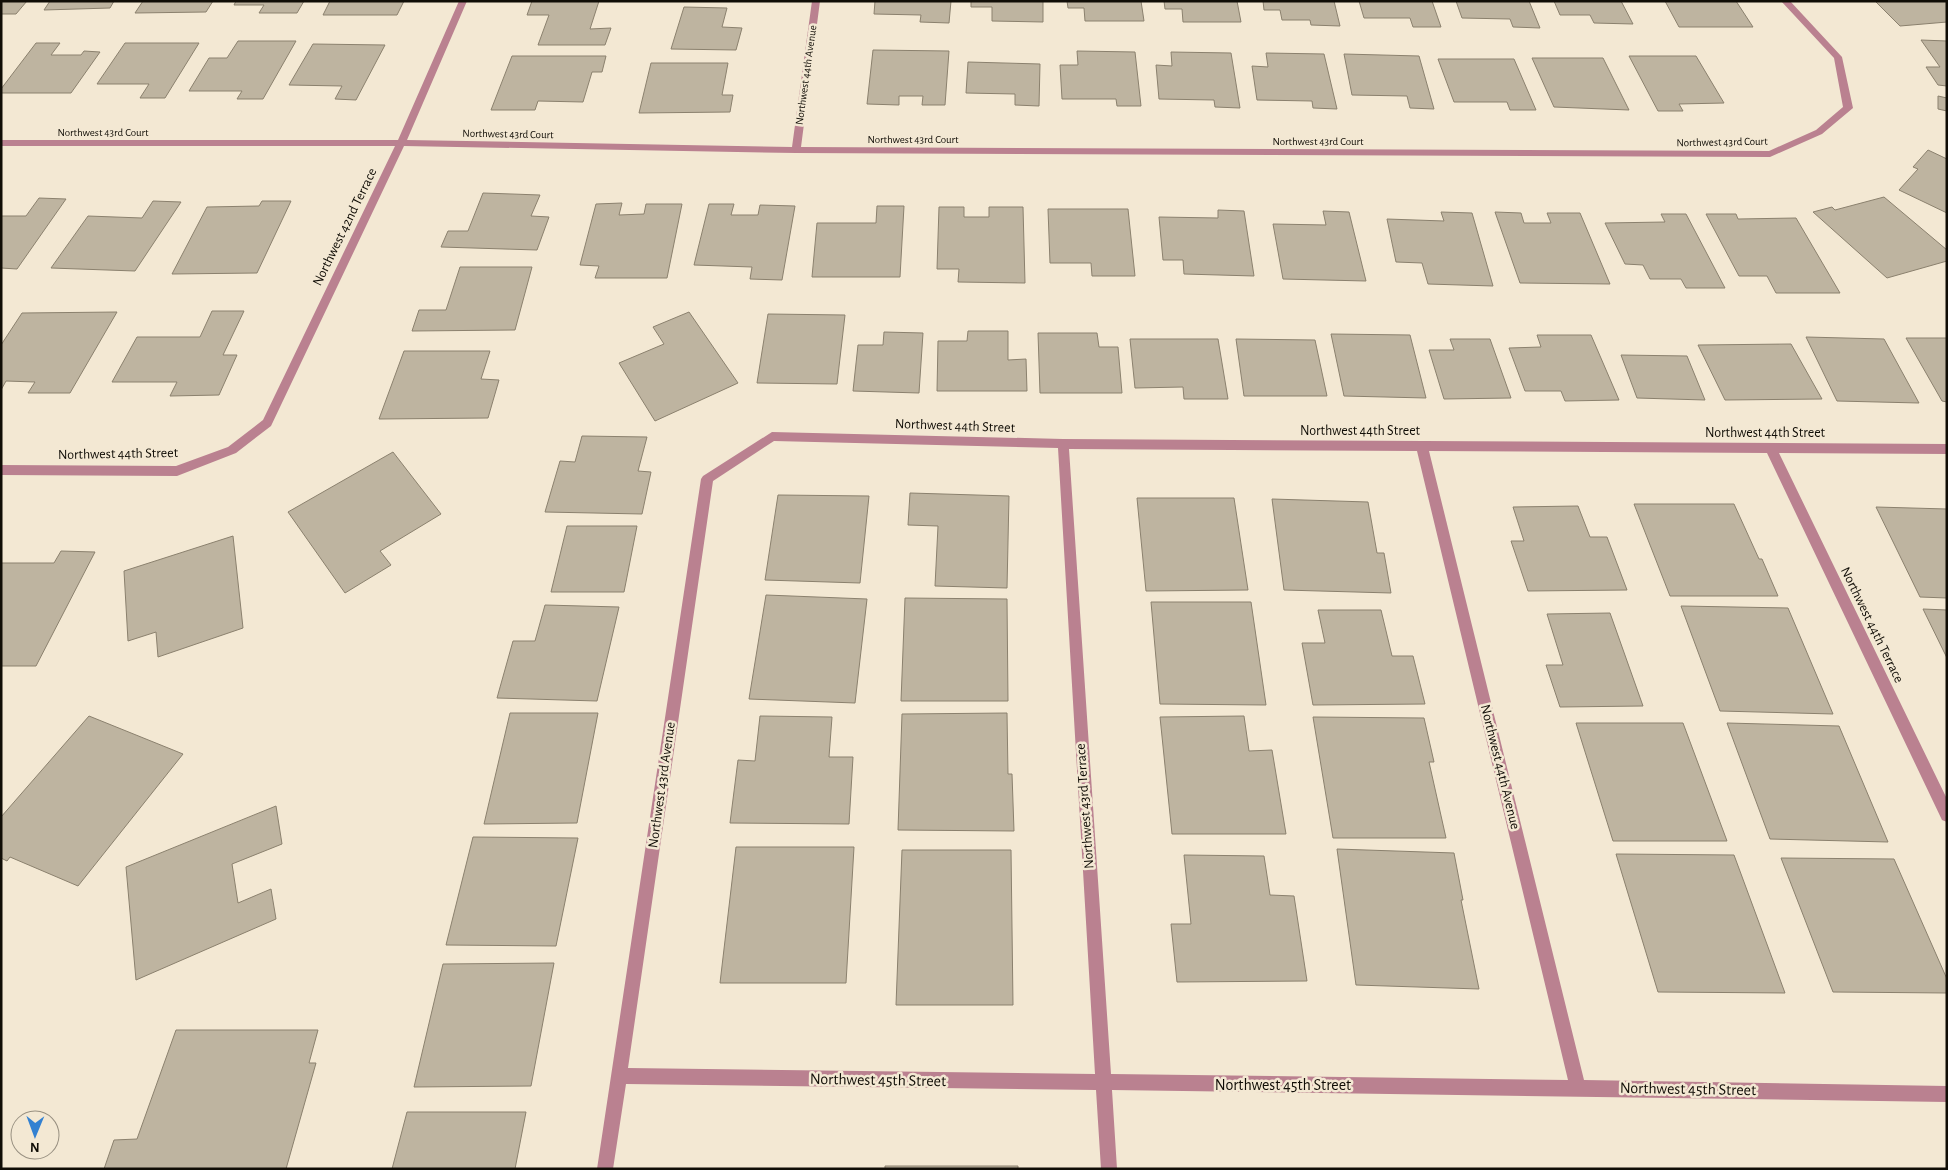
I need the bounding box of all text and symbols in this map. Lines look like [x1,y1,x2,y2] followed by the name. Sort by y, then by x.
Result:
[794,24,818,126] street label: Northwest 44th Avenue
[57,127,149,138] street label: Northwest 43rd Court
[462,128,554,140] street label: Northwest 43rd Court
[867,134,959,145] street label: Northwest 43rd Court
[1272,136,1364,147] street label: Northwest 43rd Court
[1676,136,1768,148] street label: Northwest 43rd Court
[310,166,380,288] street label: Northwest 42nd Terrace
[895,417,1016,435] street label: Northwest 44th Street
[1300,424,1421,438] street label: Northwest 44th Street
[1705,426,1826,440] street label: Northwest 44th Street
[58,446,179,462] street label: Northwest 44th Street
[1838,565,1906,685] street label: Northwest 44th Terrace
[1478,703,1522,831] street label: Northwest 44th Avenue
[646,721,678,849] street label: Northwest 43rd Avenue
[1074,743,1096,869] street label: Northwest 43rd Terrace
[810,1071,946,1089] street label: Northwest 45th Street
[1215,1077,1351,1093] street label: Northwest 45th Street
[1620,1080,1756,1098] street label: Northwest 45th Street
[10,1110,60,1160] north arrow
[30,1140,40,1154] text: N

